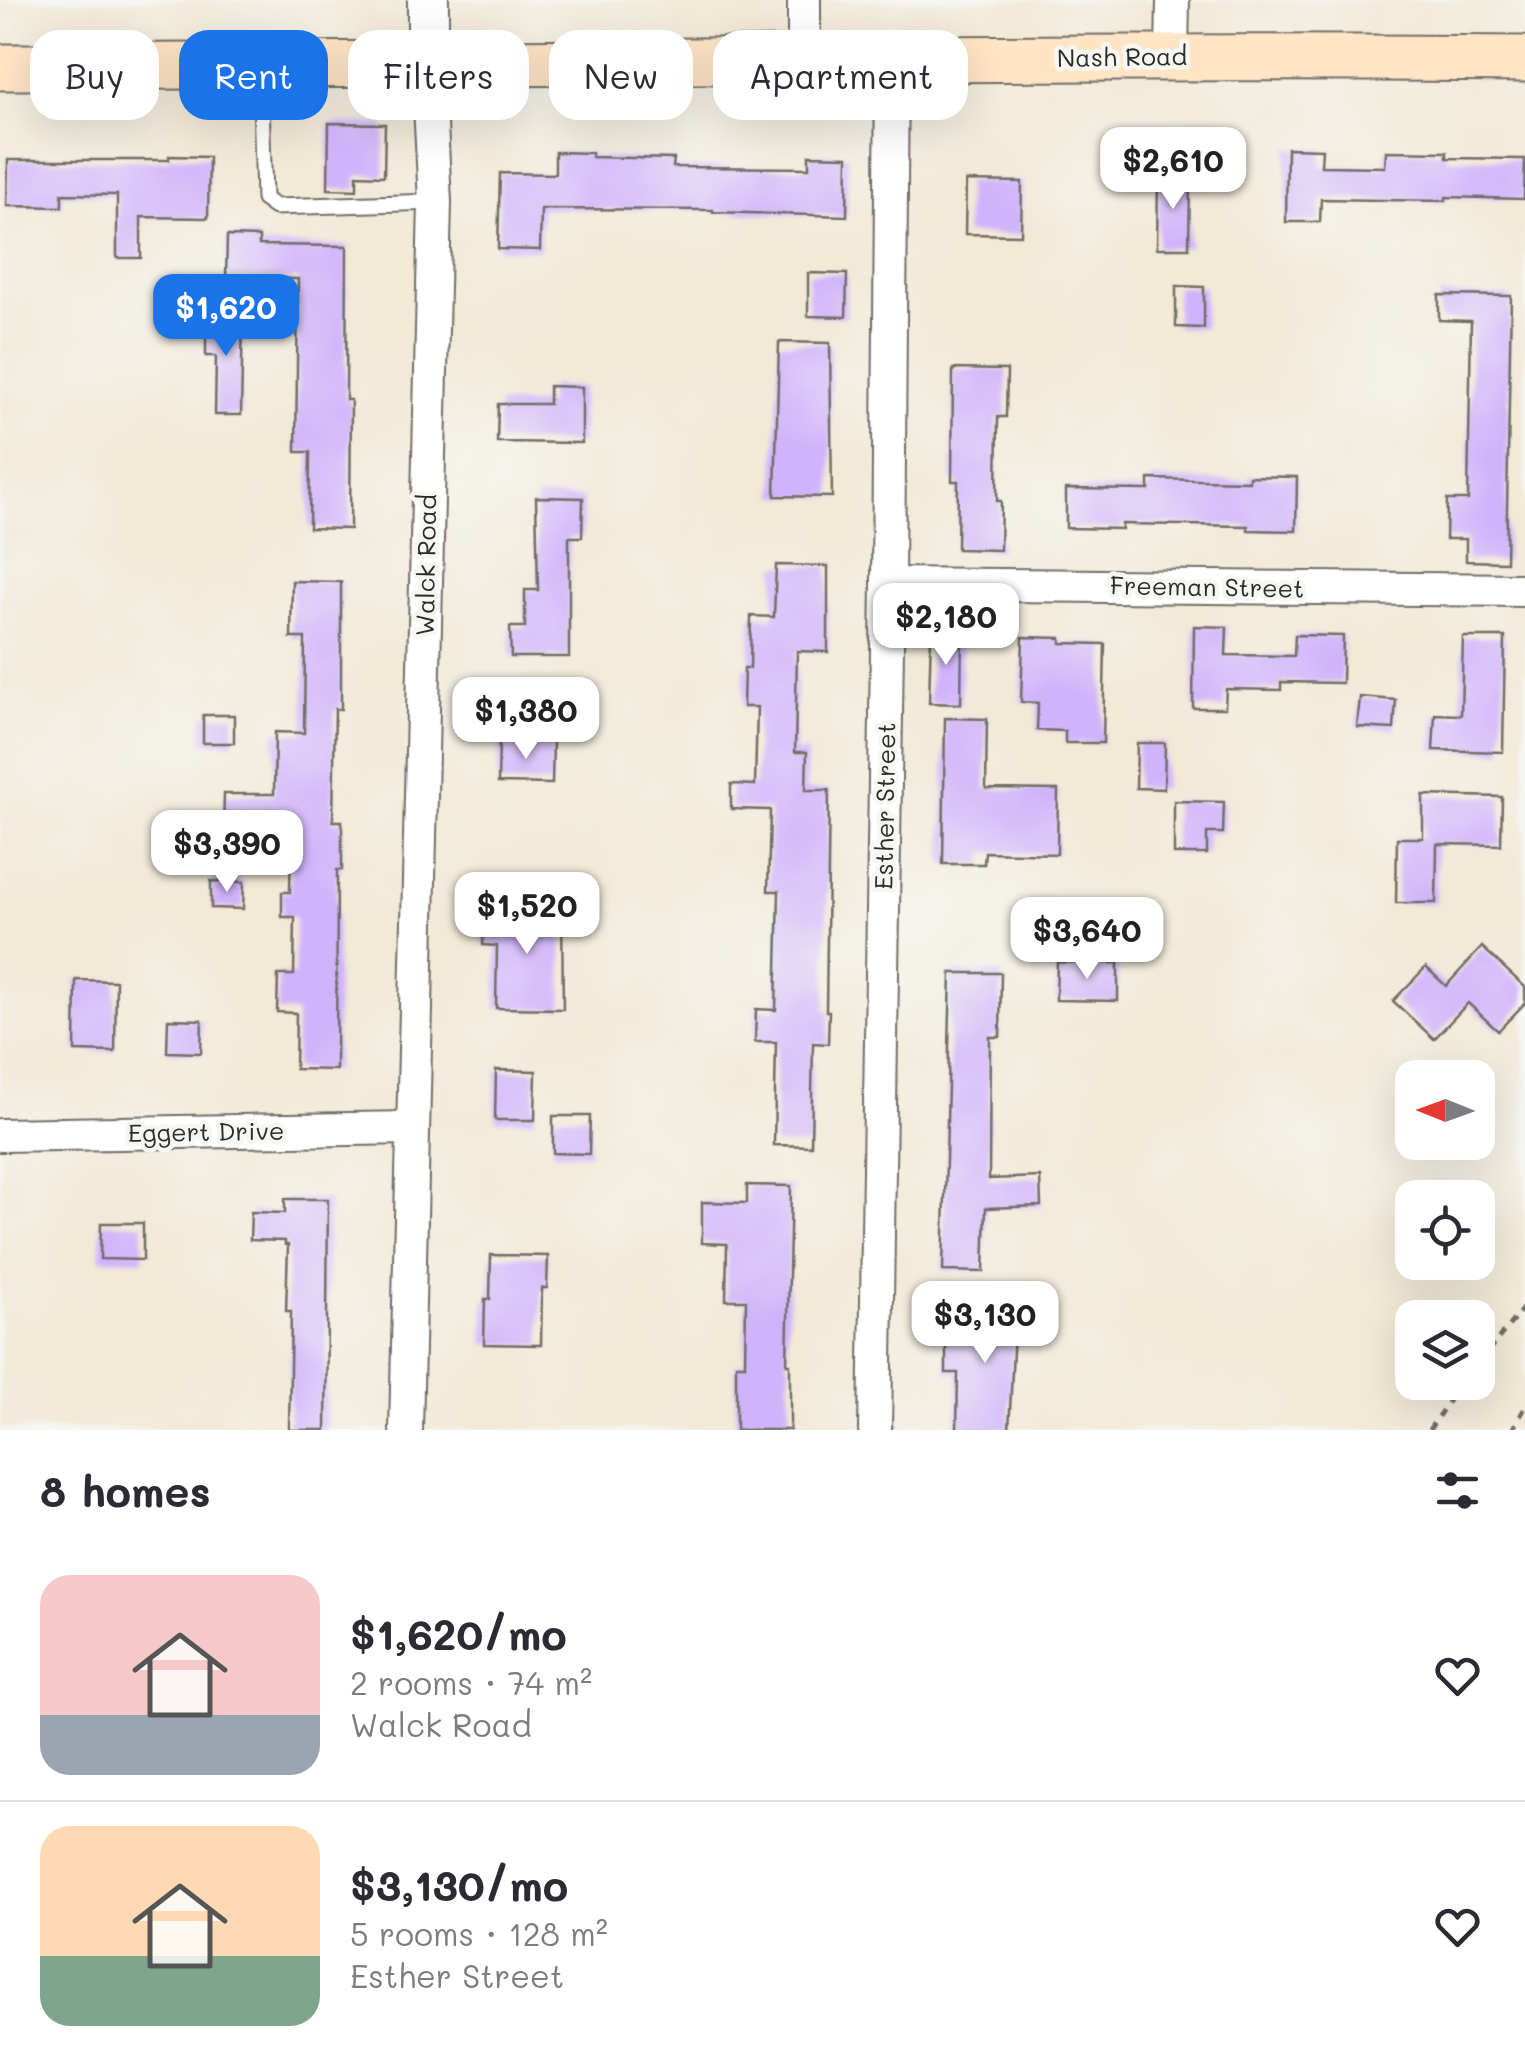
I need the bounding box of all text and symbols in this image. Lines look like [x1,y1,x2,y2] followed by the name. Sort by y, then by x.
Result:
[30,30,159,120] chip: Buy
[179,30,328,120] chip: Rent
[348,30,529,120] chip: Filters
[549,30,693,120] chip: New
[713,30,968,120] chip: Apartment
[1056,39,1188,73] street label: Nash Road
[1092,127,1254,212] pin: $2,610
[1122,138,1224,180] text: $2,610
[145,274,307,359] pin: $1,620
[175,285,277,327] text: $1,620
[408,494,442,636] street label: Walck Road
[1110,568,1304,604] street label: Freeman Street
[865,583,1027,668] pin: $2,180
[895,594,997,636] text: $2,180
[445,677,607,762] pin: $1,380
[474,688,578,730] text: $1,380
[867,722,901,890] street label: Esther Street
[146,810,308,895] pin: $3,390
[173,821,281,863] text: $3,390
[446,872,608,957] pin: $1,520
[477,883,577,925] text: $1,520
[1006,897,1168,982] pin: $3,640
[1032,908,1142,950] text: $3,640
[1395,1060,1495,1160] north arrow
[1395,1060,1495,1400] map controls
[127,1114,284,1148] street label: Eggert Drive
[1395,1180,1495,1280] button: locate
[904,1281,1066,1366] pin: $3,130
[934,1292,1036,1334] text: $3,130
[1395,1300,1495,1400] button: layers
[40,1463,211,1518] text: 8 homes
[1430,1463,1485,1518] icon: filters
[350,1606,567,1661] text: $1,620/mo
[120,1615,240,1735] icon: home
[1430,1648,1485,1703] icon: heart
[350,1661,592,1703] text: 2 rooms · 74 m²
[350,1703,532,1745] text: Walck Road
[350,1857,568,1912] text: $3,130/mo
[120,1866,240,1986] icon: home
[1430,1899,1485,1954] icon: heart
[350,1912,608,1954] text: 5 rooms · 128 m²
[350,1954,564,1996] text: Esther Street

